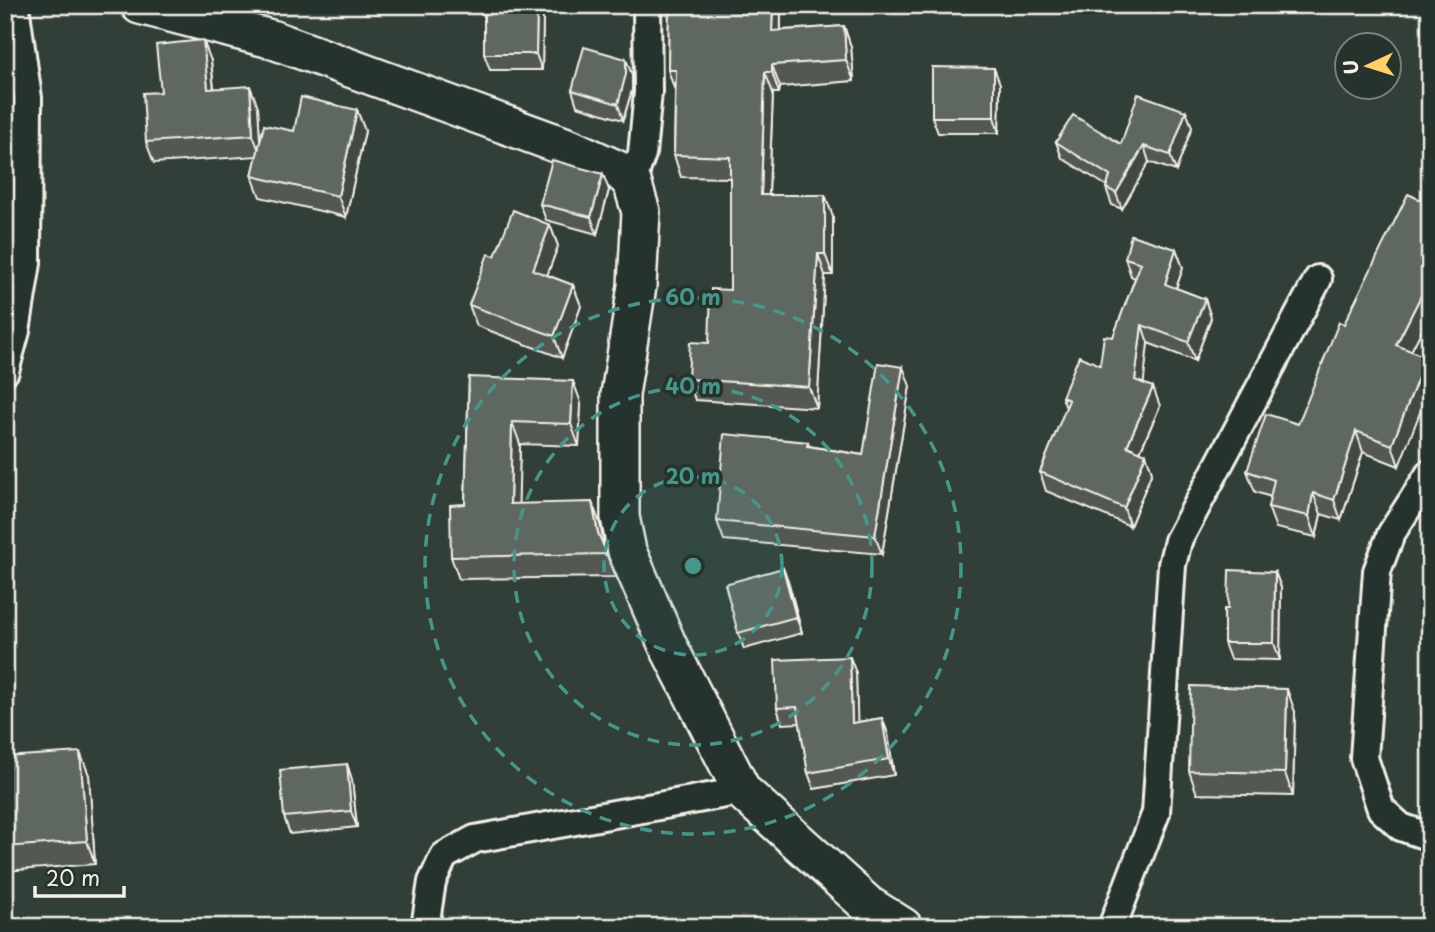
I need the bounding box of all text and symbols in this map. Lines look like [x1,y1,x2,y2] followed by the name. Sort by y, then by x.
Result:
[1334,32,1404,102] north arrow
[1336,59,1365,75] text: U
[665,280,721,312] text: 60 m
[665,369,721,401] text: 40 m
[666,459,720,491] text: 20 m
[681,554,705,578] centre of rings
[35,855,124,899] scale bar
[46,861,100,893] text: 20 m

